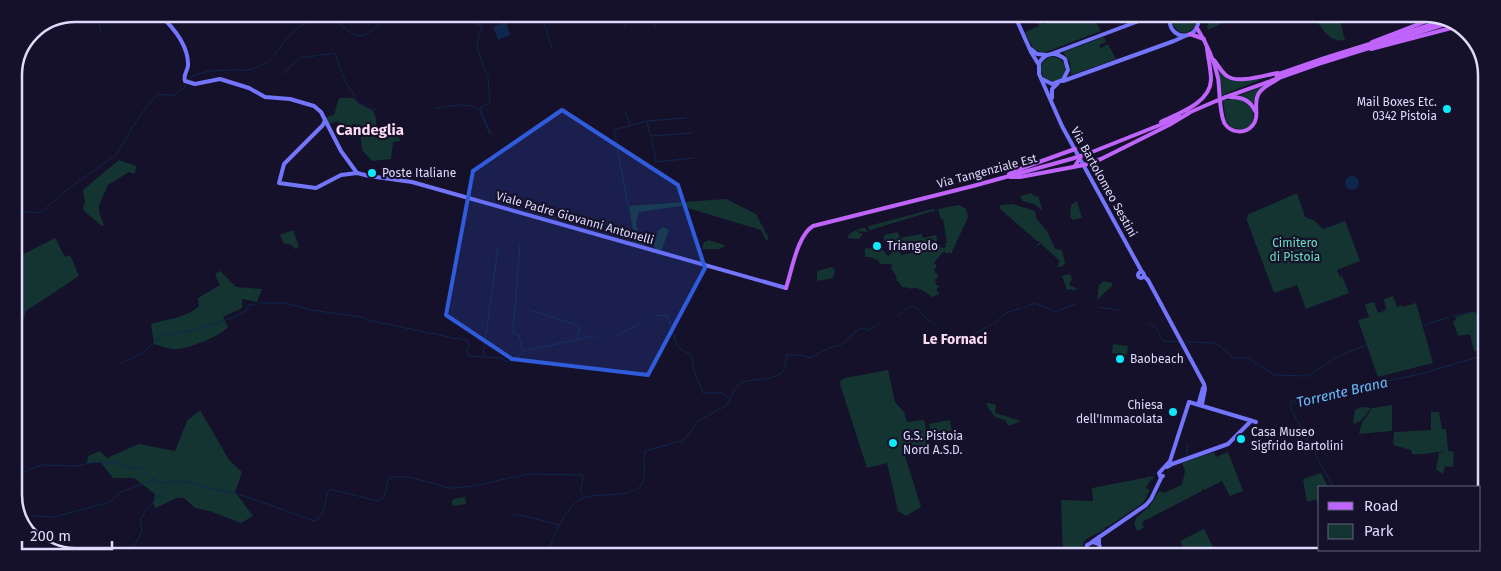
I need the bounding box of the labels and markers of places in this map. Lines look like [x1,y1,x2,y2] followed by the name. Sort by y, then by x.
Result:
[1357,95,1437,123] place label: Mail Boxes Etc. 0342 Pistoia
[1441,103,1453,115] marker: Mail Boxes Etc. 0342 Pistoia
[382,166,456,180] place label: Poste Italiane
[366,167,378,179] marker: Poste Italiane
[887,239,938,253] place label: Triangolo
[871,240,883,252] marker: Triangolo
[1130,352,1184,366] place label: Baobeach
[1114,353,1126,365] marker: Baobeach
[1076,398,1163,426] place label: Chiesa dell'Immacolata
[1167,406,1179,418] marker: Chiesa dell'Immacolata
[1251,425,1344,453] place label: Casa Museo Sigfrido Bartolini
[903,429,963,457] place label: G.S. Pistoia Nord A.S.D.
[1235,433,1247,445] marker: Casa Museo Sigfrido Bartolini
[887,437,899,449] marker: G.S. Pistoia Nord A.S.D.

